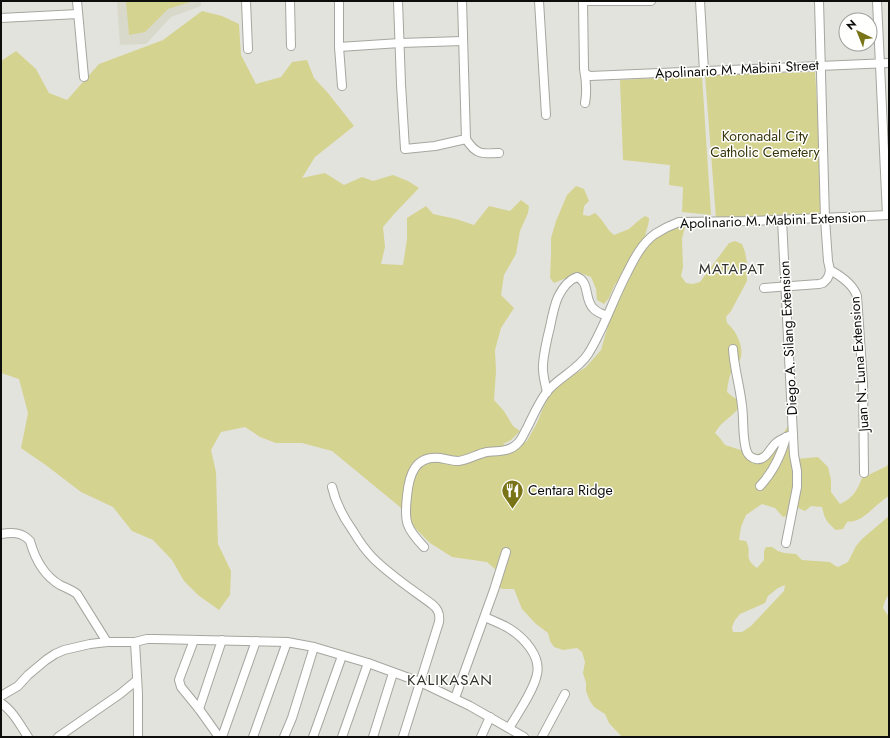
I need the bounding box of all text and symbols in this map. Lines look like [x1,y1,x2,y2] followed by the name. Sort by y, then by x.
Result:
[838,12,878,52] north arrow
[843,16,860,34] text: N
[655,55,820,83] street label: Apolinario M. Mabini Street
[710,126,820,162] park label: Koronadal City Catholic Cemetery
[679,207,867,233] street label: Apolinario M. Mabini Extension
[699,258,765,280] district label: MATAPAT
[774,260,802,416] street label: Diego A. Silang Extension
[844,296,874,434] street label: Juan N. Luna Extension
[499,477,525,510] restaurant icon: Centara Ridge
[528,480,613,500] place label: Centara Ridge
[407,669,493,691] district label: KALIKASAN

